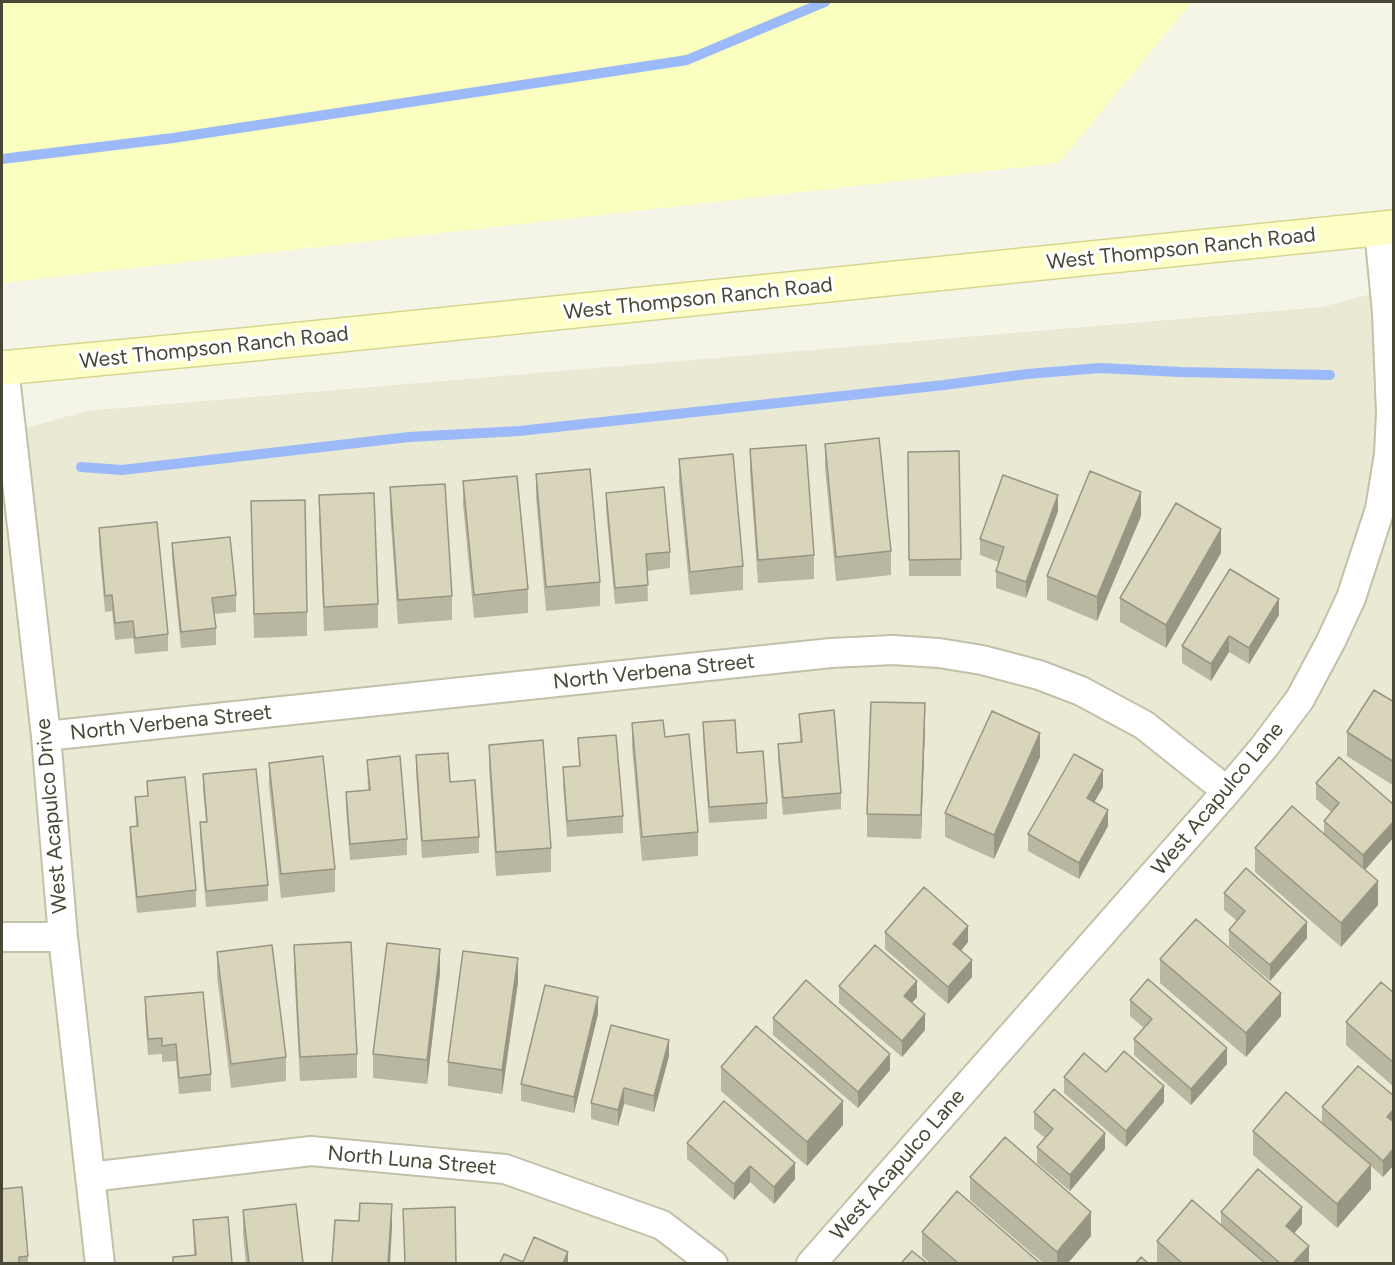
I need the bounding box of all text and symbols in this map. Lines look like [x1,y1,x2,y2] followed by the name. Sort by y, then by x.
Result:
[1045,222,1317,276] street label: West Thompson Ranch Road
[562,272,834,326] street label: West Thompson Ranch Road
[78,321,350,375] street label: West Thompson Ranch Road
[552,649,756,695] street label: North Verbena Street
[69,700,273,746] street label: North Verbena Street
[31,717,73,915] street label: West Acapulco Drive
[1147,717,1289,881] street label: West Acapulco Lane
[825,1084,971,1246] street label: West Acapulco Lane
[327,1141,497,1181] street label: North Luna Street

